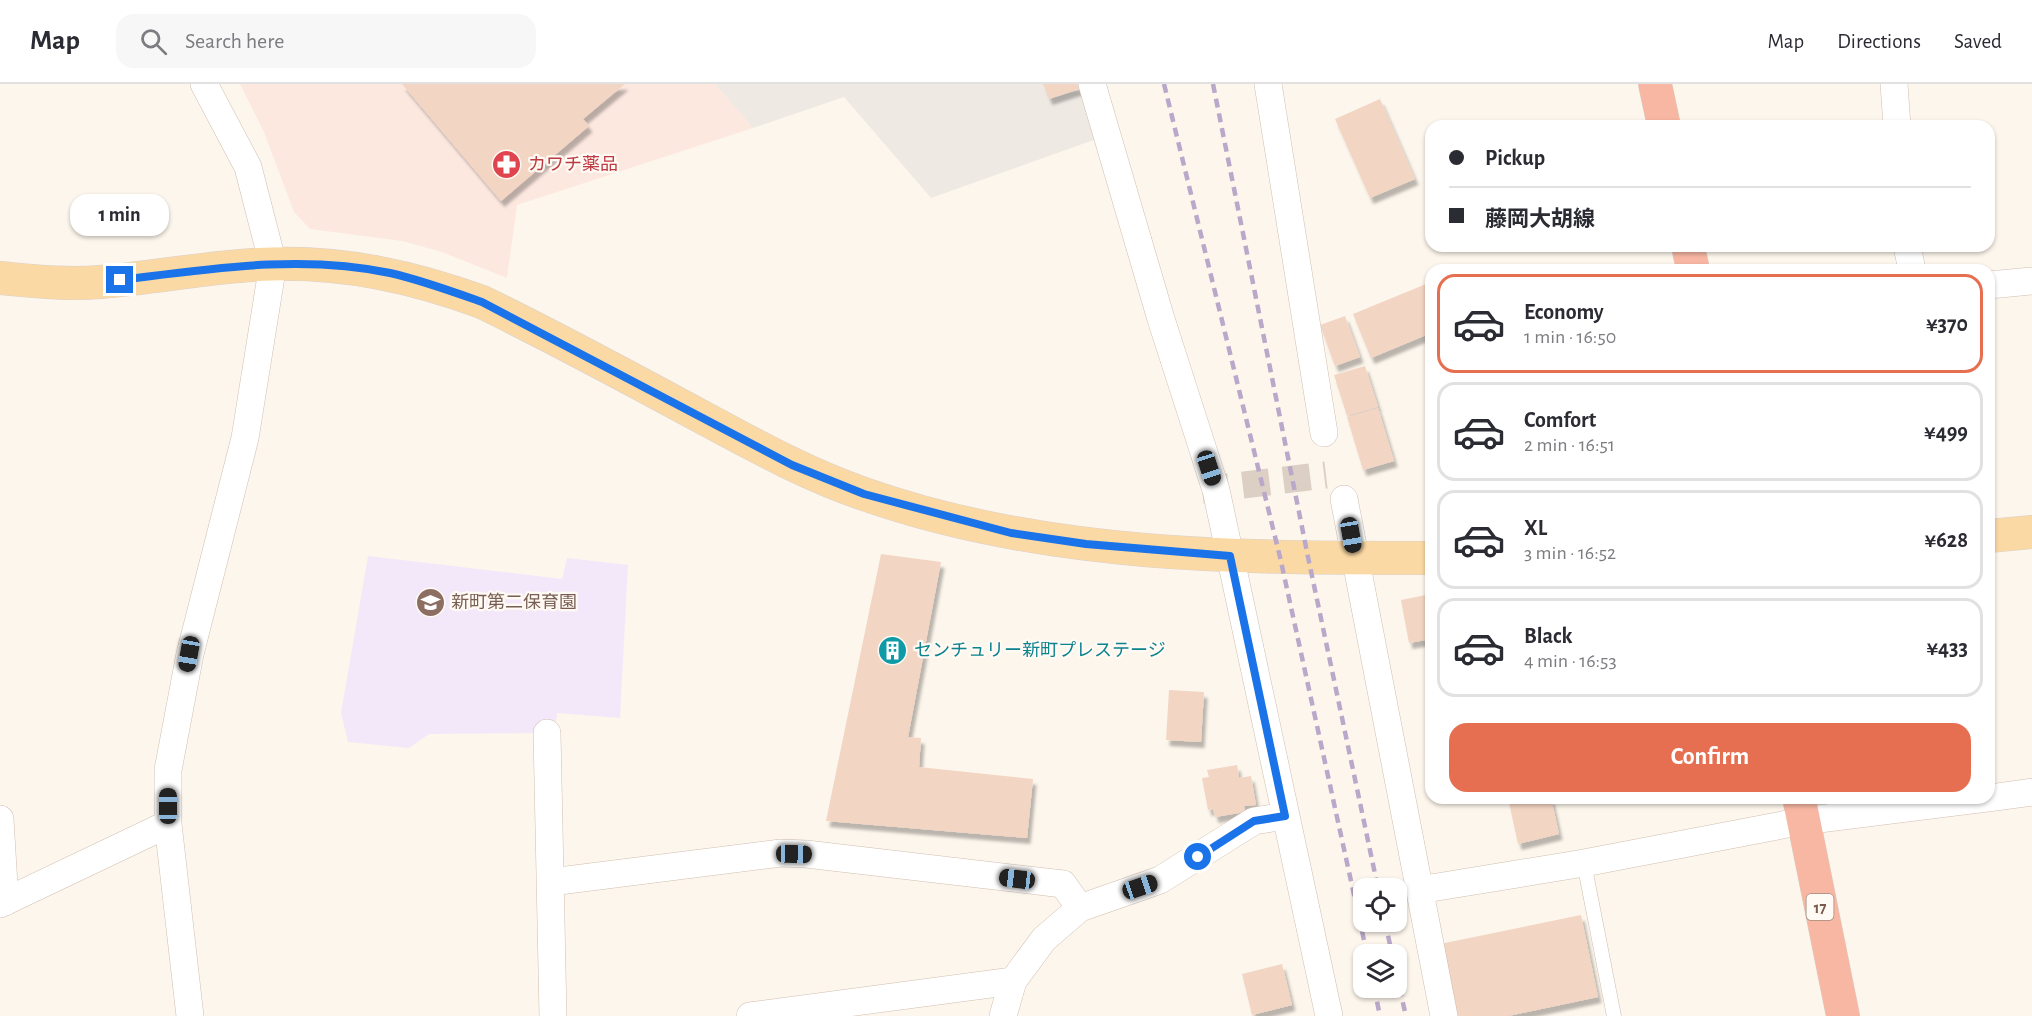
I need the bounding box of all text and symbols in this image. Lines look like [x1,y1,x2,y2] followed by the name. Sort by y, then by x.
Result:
[116,14,536,68] search box
[137,25,170,58] icon: search
[30,27,80,55] text: Map
[185,30,284,52] text: Search here
[1768,31,1804,52] text: Map
[1837,31,1921,52] text: Directions
[1954,31,2002,52] text: Saved
[1485,147,1545,169] text: Pickup
[491,148,523,180] pharmacy icon: カワチ薬品
[528,155,618,174] place label: カワチ薬品
[70,193,170,235] callout: 1 min
[98,205,141,225] text: 1 min
[1485,208,1595,230] text: 藤岡大胡線
[106,266,133,293] route end
[1452,297,1506,351] icon: car
[1524,301,1604,323] text: Economy
[1926,313,1968,335] text: ¥370
[1524,327,1616,347] text: 1 min · 16:50
[1452,405,1506,459] icon: car
[1524,409,1596,431] text: Comfort
[1924,421,1968,443] text: ¥499
[1524,435,1615,455] text: 2 min · 16:51
[1195,448,1223,488] car
[1452,513,1506,567] icon: car
[1339,516,1363,554] car
[1524,517,1547,539] text: XL
[1925,529,1968,551] text: ¥628
[1524,543,1616,563] text: 3 min · 16:52
[414,586,446,618] school or university icon: 新町第二保育園
[451,592,577,612] place label: 新町第二保育園
[1452,621,1506,675] icon: car
[1524,625,1572,647] text: Black
[877,634,909,666] building icon: センチュリー新町プレステージ
[177,635,201,673] car
[1926,637,1968,659] text: ¥433
[914,641,1166,660] place label: センチュリー新町プレステージ
[1524,651,1617,671] text: 4 min · 16:53
[1449,723,1971,792] button: Confirm
[159,788,177,824] car
[1184,843,1211,870] route start
[776,845,812,863] car
[998,868,1036,890] car
[1120,873,1160,901] car
[1353,878,1407,998] map controls
[1353,878,1407,932] button: locate
[1806,894,1834,920] road number: 17
[1353,944,1407,998] button: layers

